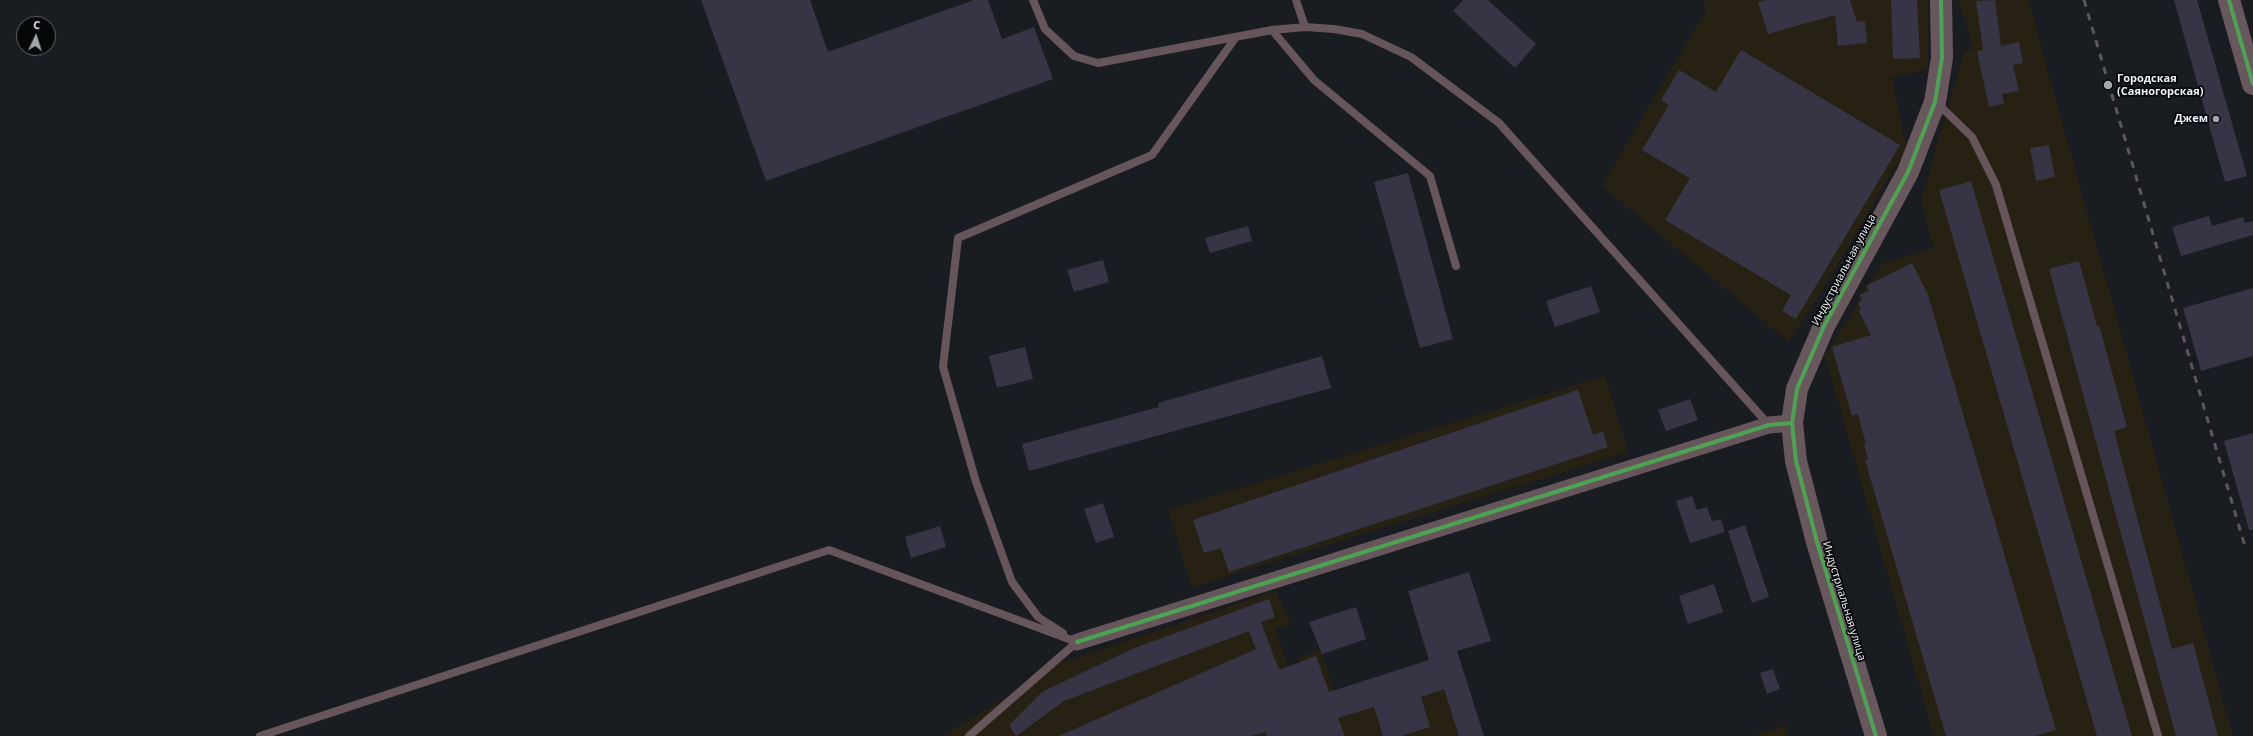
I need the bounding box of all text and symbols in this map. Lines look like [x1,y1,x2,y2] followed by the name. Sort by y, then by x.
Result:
[16,16,56,56] north arrow
[33,17,41,32] text: С
[2117,72,2203,98] place label: Городская (Саяногорская)
[2102,79,2114,91] marker: Городская (Саяногорская)
[2174,112,2208,126] place label: Джем
[2211,114,2221,124] marker: Джем
[1809,212,1879,328] street label: Индустриальная улица
[1820,540,1868,662] street label: Индустриальная улица

